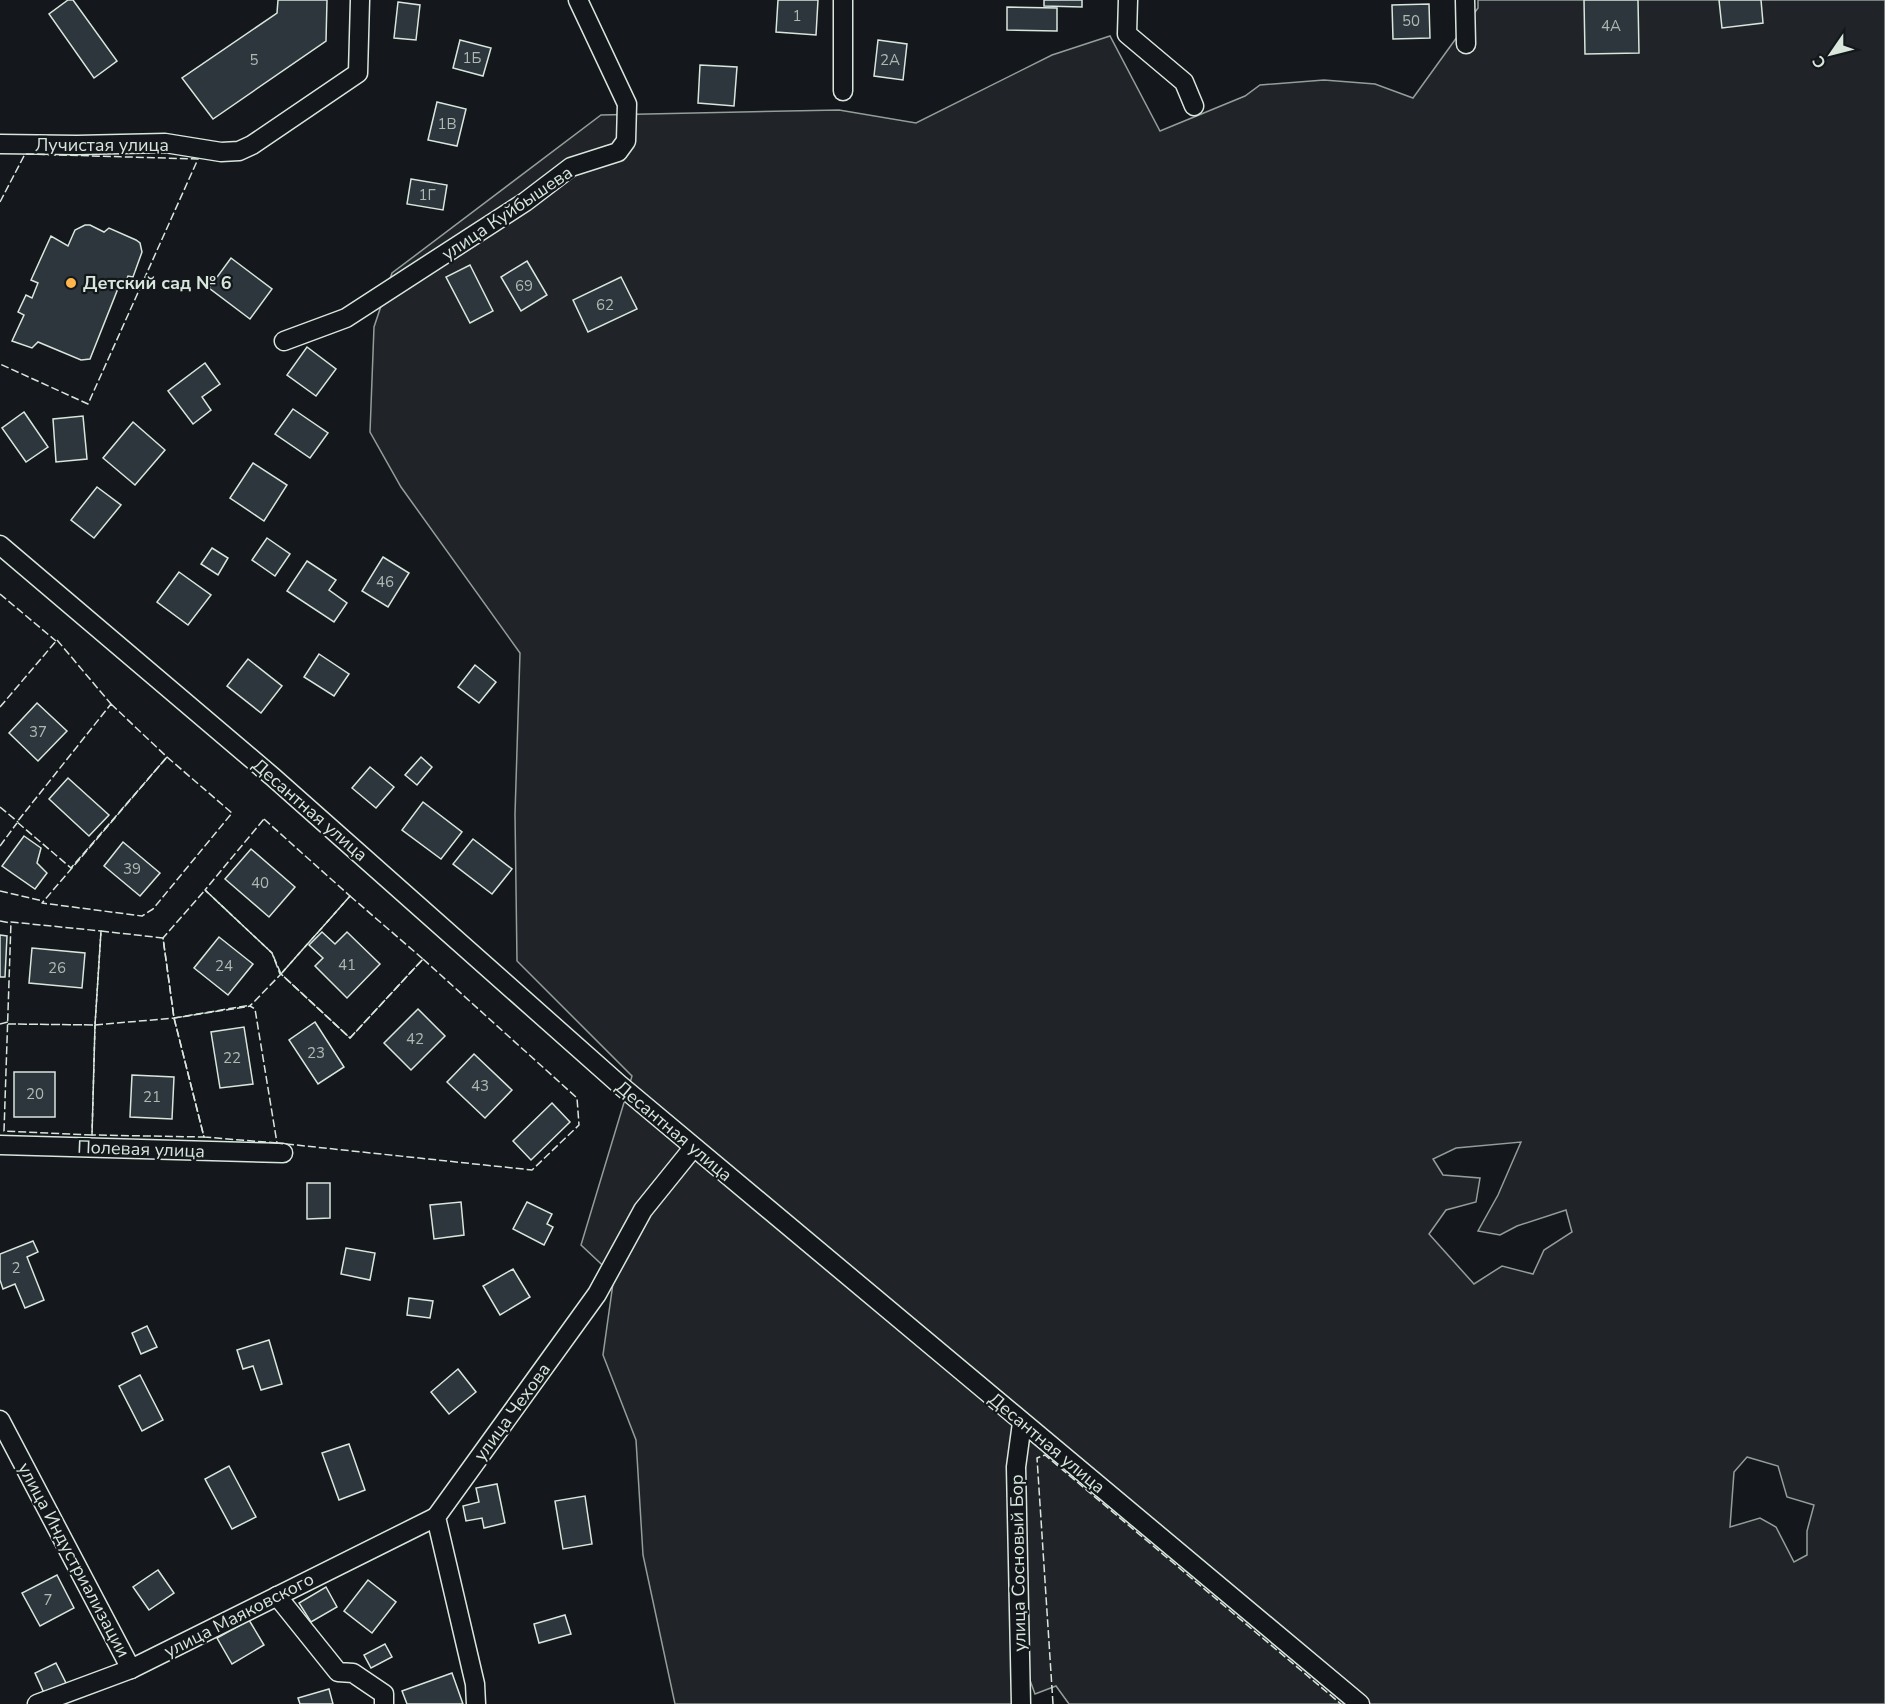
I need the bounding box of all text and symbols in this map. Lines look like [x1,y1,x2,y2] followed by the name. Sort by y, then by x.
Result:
[792,6,802,26] house number: 1
[1402,11,1420,31] house number: 50
[1601,16,1621,36] house number: 4А
[1801,24,1861,84] north arrow
[463,48,482,68] house number: 1Б
[249,50,259,70] house number: 5
[880,50,900,70] house number: 2А
[1807,51,1832,73] text: С
[437,114,457,134] house number: 1В
[35,133,169,157] street label: Лучистая улица
[437,160,577,266] street label: улица Куйбышева
[418,185,436,205] house number: 1Г
[83,271,232,295] place label: Детский сад № 6
[64,276,78,290] marker: Детский сад № 6
[515,276,533,296] house number: 69
[596,295,614,315] house number: 62
[376,572,394,592] house number: 46
[29,722,47,742] house number: 37
[247,753,373,867] street label: Десантная улица
[123,859,141,879] house number: 39
[251,873,269,893] house number: 40
[338,955,356,975] house number: 41
[215,956,233,976] house number: 24
[48,958,66,978] house number: 26
[406,1029,424,1049] house number: 42
[307,1043,325,1063] house number: 23
[223,1048,241,1068] house number: 22
[611,1075,737,1187] street label: Десантная улица
[471,1076,489,1096] house number: 43
[26,1084,44,1104] house number: 20
[143,1087,161,1107] house number: 21
[77,1135,205,1163] street label: Полевая улица
[11,1258,21,1278] house number: 2
[468,1358,556,1466] street label: улица Чехова
[984,1387,1110,1499] street label: Десантная улица
[12,1458,136,1662] street label: улица Индустриализации
[1004,1474,1032,1652] street label: улица Сосновый Бор
[160,1567,318,1663] street label: улица Маяковского
[43,1590,53,1610] house number: 7

